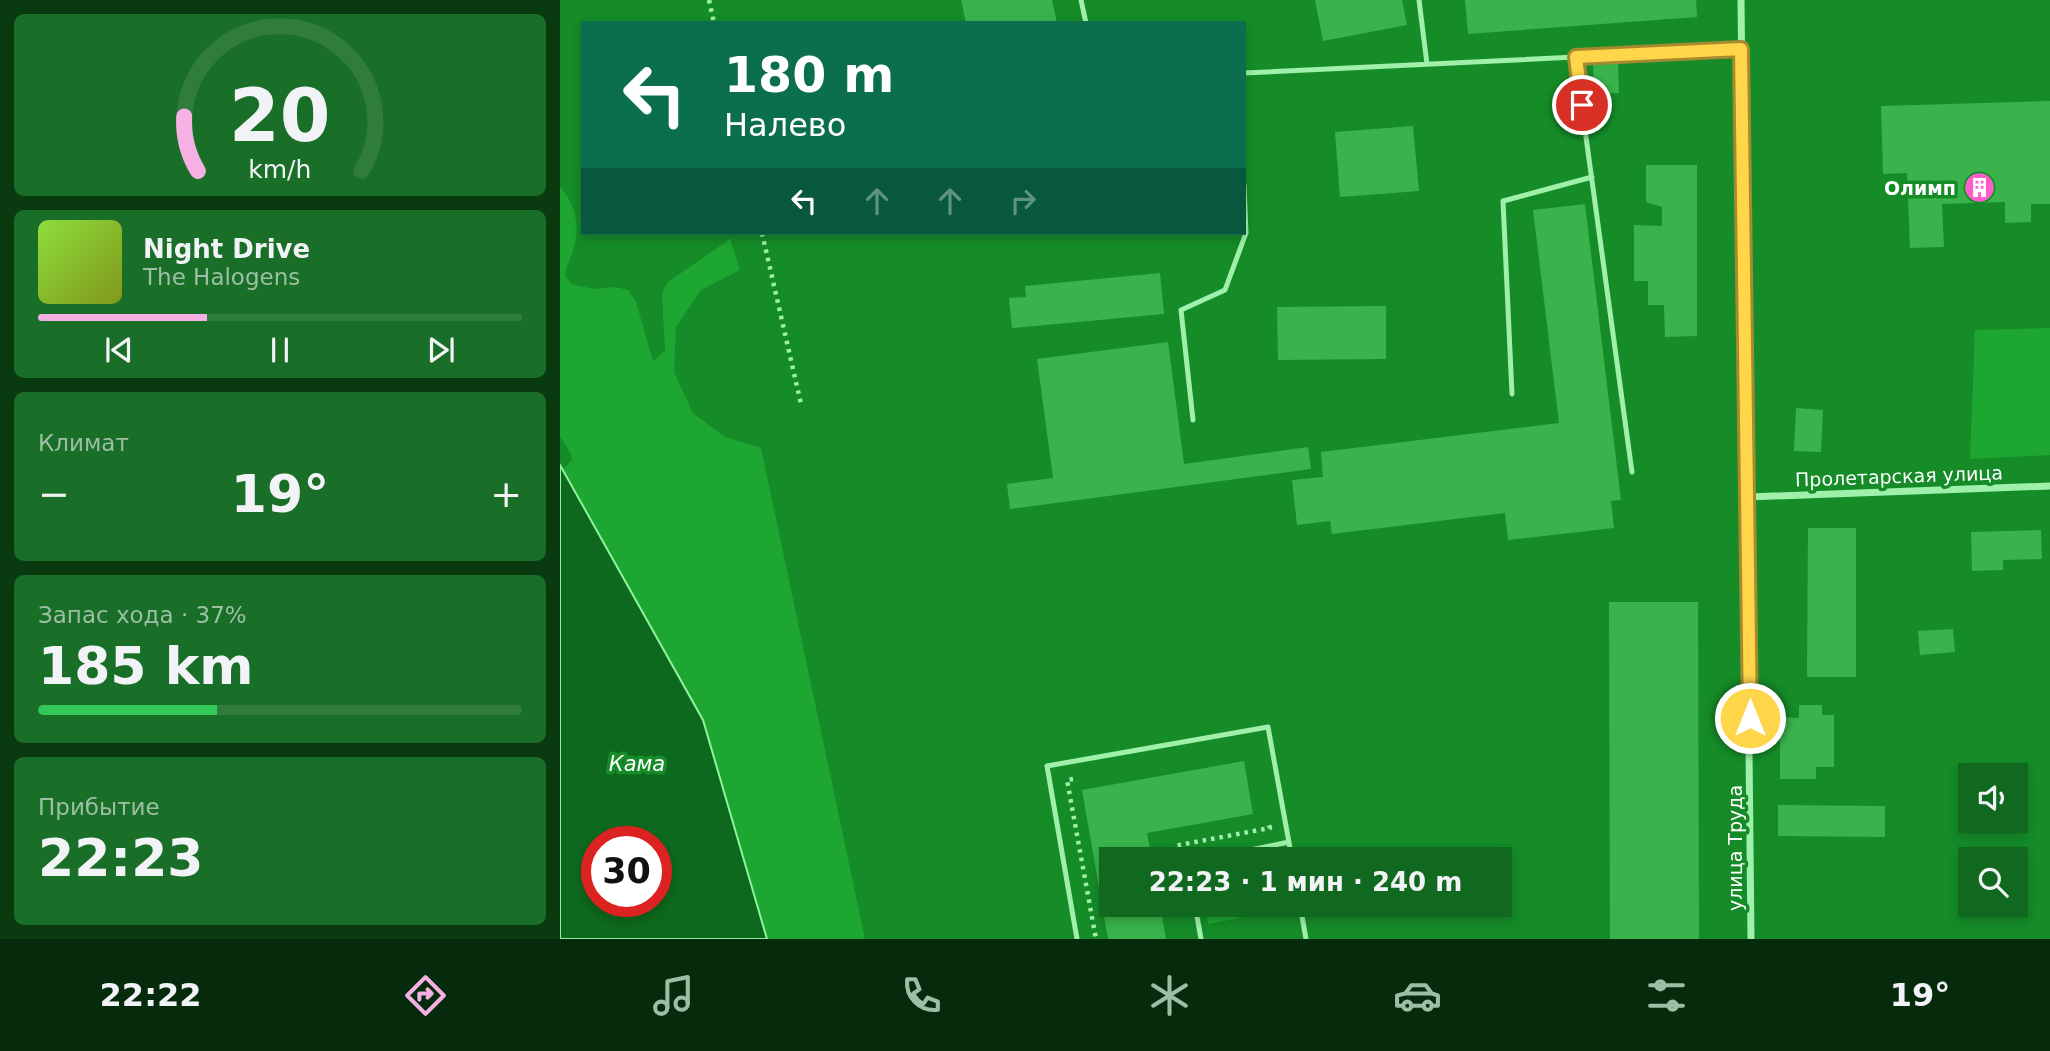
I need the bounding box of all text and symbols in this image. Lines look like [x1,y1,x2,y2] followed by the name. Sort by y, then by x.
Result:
[724,47,894,104] text: 180 m
[609,49,700,140] icon: left
[229,73,331,158] text: 20
[1552,75,1612,135] pin
[1563,86,1601,124] icon: arrive
[724,106,846,144] text: Налево
[248,155,312,184] text: km/h
[1962,171,1996,205] building icon: Олимп
[1884,177,1956,199] place label: Олимп
[785,182,823,220] icon: left
[858,182,896,220] icon: ahead
[931,182,969,220] icon: ahead
[1004,182,1042,220] icon: right
[143,234,310,264] text: Night Drive
[143,264,300,290] text: The Halogens
[100,331,138,369] icon: previous
[261,331,299,369] icon: pause
[422,331,460,369] icon: next
[38,430,129,456] text: Климат
[1795,461,2003,491] street label: Пролетарская улица
[231,464,329,524] text: 19°
[38,472,70,516] text: −
[490,472,522,516] text: +
[38,602,247,628] text: Запас хода · 37%
[38,636,253,696] text: 185 km
[1713,681,1787,755] position arrow
[609,752,665,776] water label: Кама
[1958,763,2028,917] map controls
[1958,763,2028,833] button: sound
[1724,785,1746,911] street label: улица Труда
[38,794,160,820] text: Прибытие
[581,826,672,917] speed limit sign: 30
[38,828,204,888] text: 22:23
[1958,847,2028,917] button: search
[1149,867,1462,897] text: 22:23 · 1 мин · 240 m
[401,971,450,1020] icon: directions
[649,971,698,1020] icon: music
[897,971,946,1020] icon: phone
[1145,971,1194,1020] icon: climate
[1393,971,1442,1020] icon: car
[1642,971,1691,1020] icon: filters
[100,976,201,1014] text: 22:22
[1890,976,1950,1014] text: 19°

